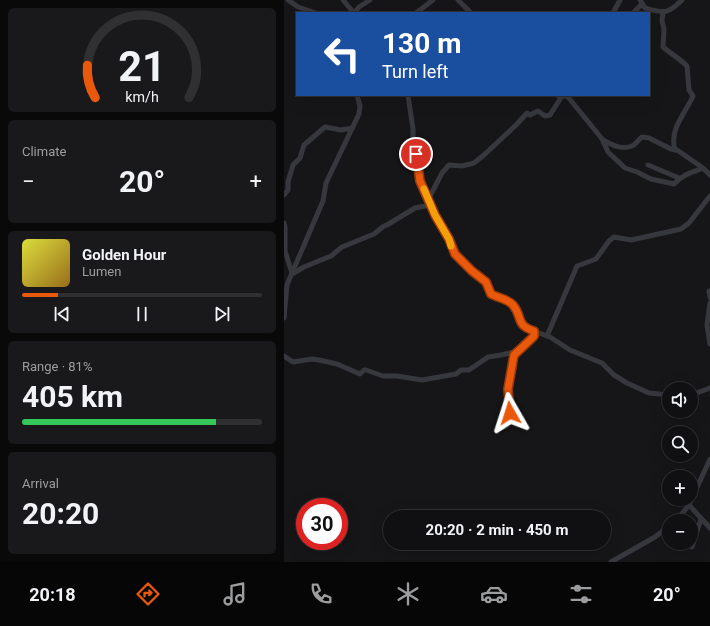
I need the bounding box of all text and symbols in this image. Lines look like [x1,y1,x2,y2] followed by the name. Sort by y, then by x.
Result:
[382,27,461,60] text: 130 m
[316,28,368,80] icon: left
[118,42,166,91] text: 21
[382,61,448,82] text: Turn left
[125,89,159,105] text: km/h
[399,137,433,171] pin
[405,143,427,165] icon: arrive
[22,144,66,159] text: Climate
[119,164,165,199] text: 20°
[22,169,35,194] text: −
[250,169,262,194] text: +
[82,246,166,264] text: Golden Hour
[82,264,121,279] text: Lumen
[51,303,73,325] icon: previous
[131,303,153,325] icon: pause
[211,303,233,325] icon: next
[22,359,92,374] text: Range · 81%
[22,379,123,414] text: 405 km
[662,382,698,550] map controls
[662,382,698,418] button: sound
[489,392,531,434] position arrow
[662,426,698,462] button: search
[662,470,698,506] button: +
[22,476,59,491] text: Arrival
[22,496,99,531] text: 20:20
[296,498,348,550] speed limit sign: 30
[662,514,698,550] button: −
[426,521,568,539] text: 20:20 · 2 min · 450 m
[134,580,162,608] icon: directions
[221,580,249,608] icon: music
[307,580,335,608] icon: phone
[394,580,422,608] icon: climate
[480,580,508,608] icon: car
[567,580,595,608] icon: filters
[29,584,76,605] text: 20:18
[653,584,681,605] text: 20°

